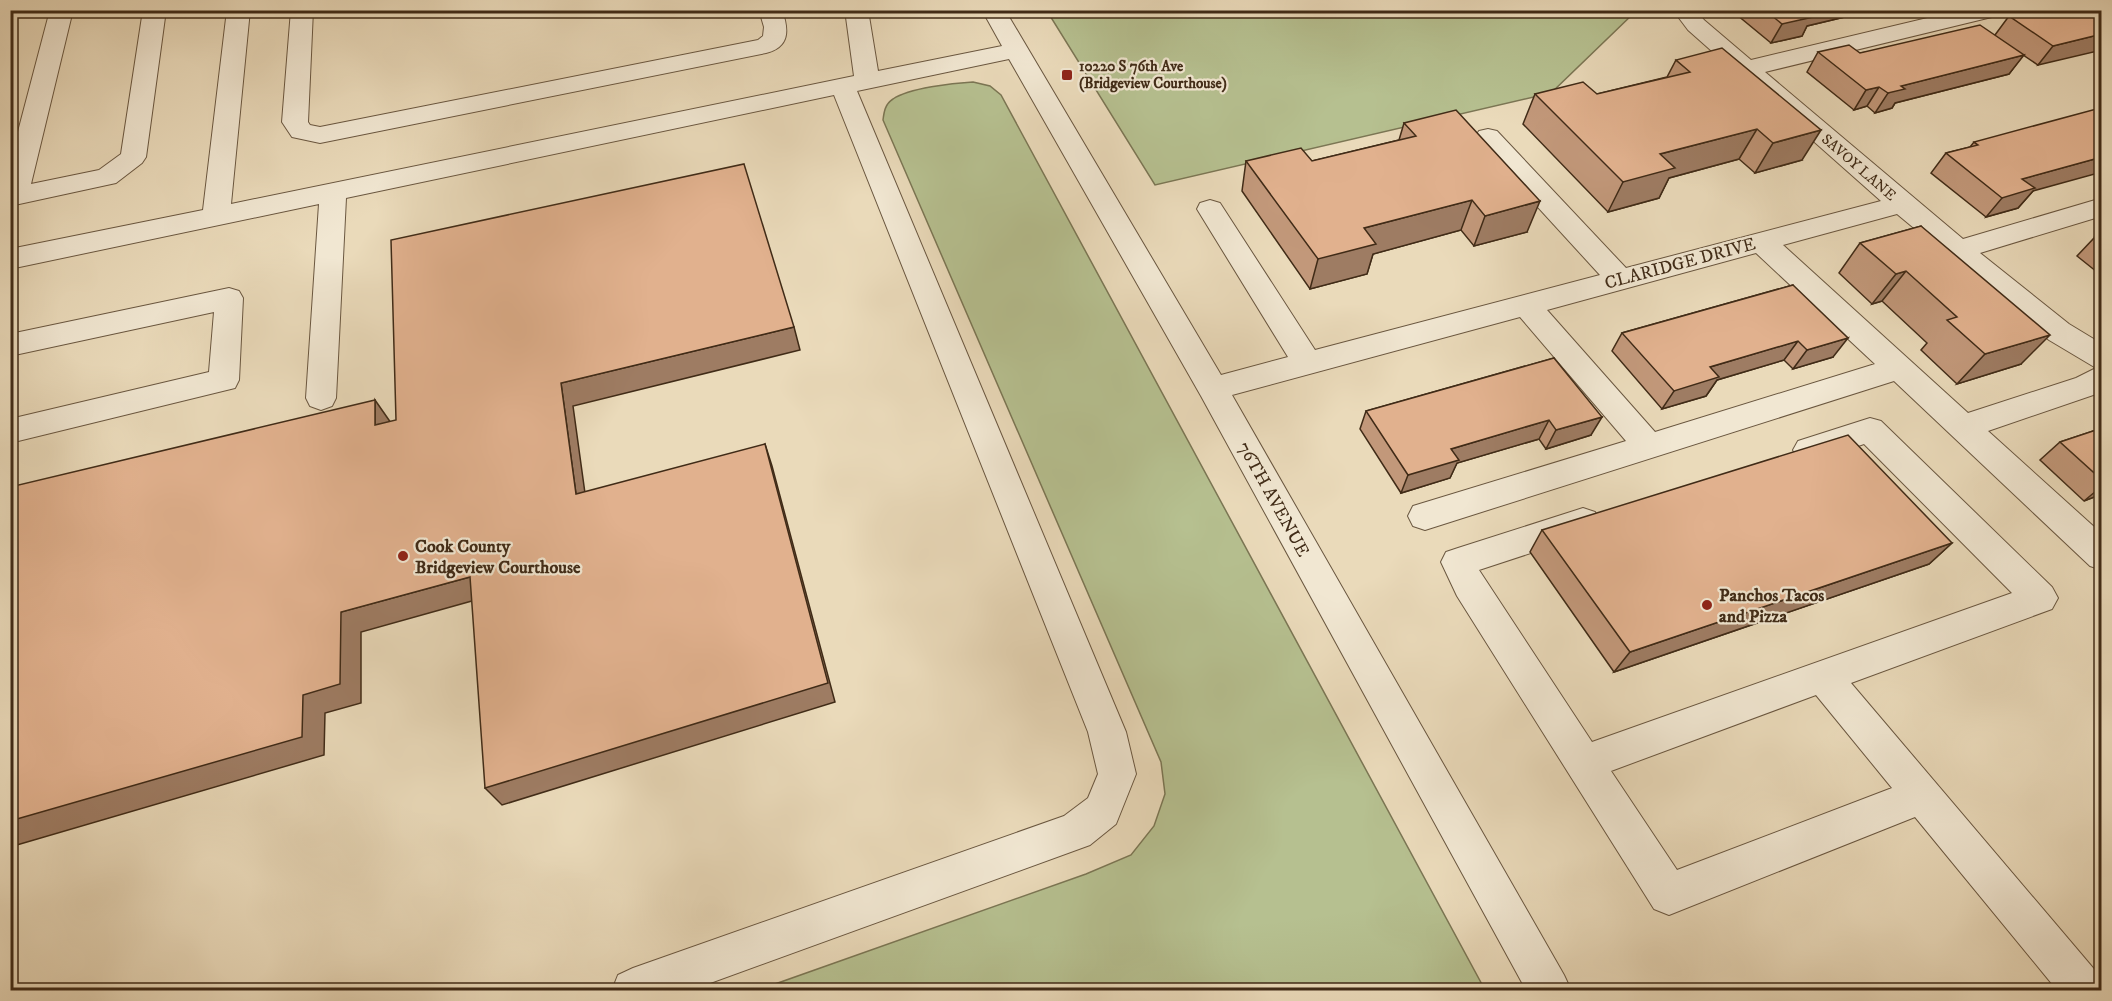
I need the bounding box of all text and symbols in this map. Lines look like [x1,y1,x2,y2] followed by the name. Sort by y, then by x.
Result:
[1079,57,1227,93] place label: 10220 S 76th Ave (Bridgeview Courthouse)
[1060,68,1074,82] marker: 10220 S 76th Ave (Bridgeview Courthouse)
[1817,130,1900,205] street label: SAVOY LANE
[1602,233,1758,295] street label: CLARIDGE DRIVE
[1232,438,1314,561] street label: 76TH AVENUE
[415,536,581,579] place label: Cook County Bridgeview Courthouse
[396,549,410,563] marker: Cook County Bridgeview Courthouse
[1719,585,1824,628] place label: Panchos Tacos and Pizza
[1700,598,1714,612] marker: Panchos Tacos and Pizza

